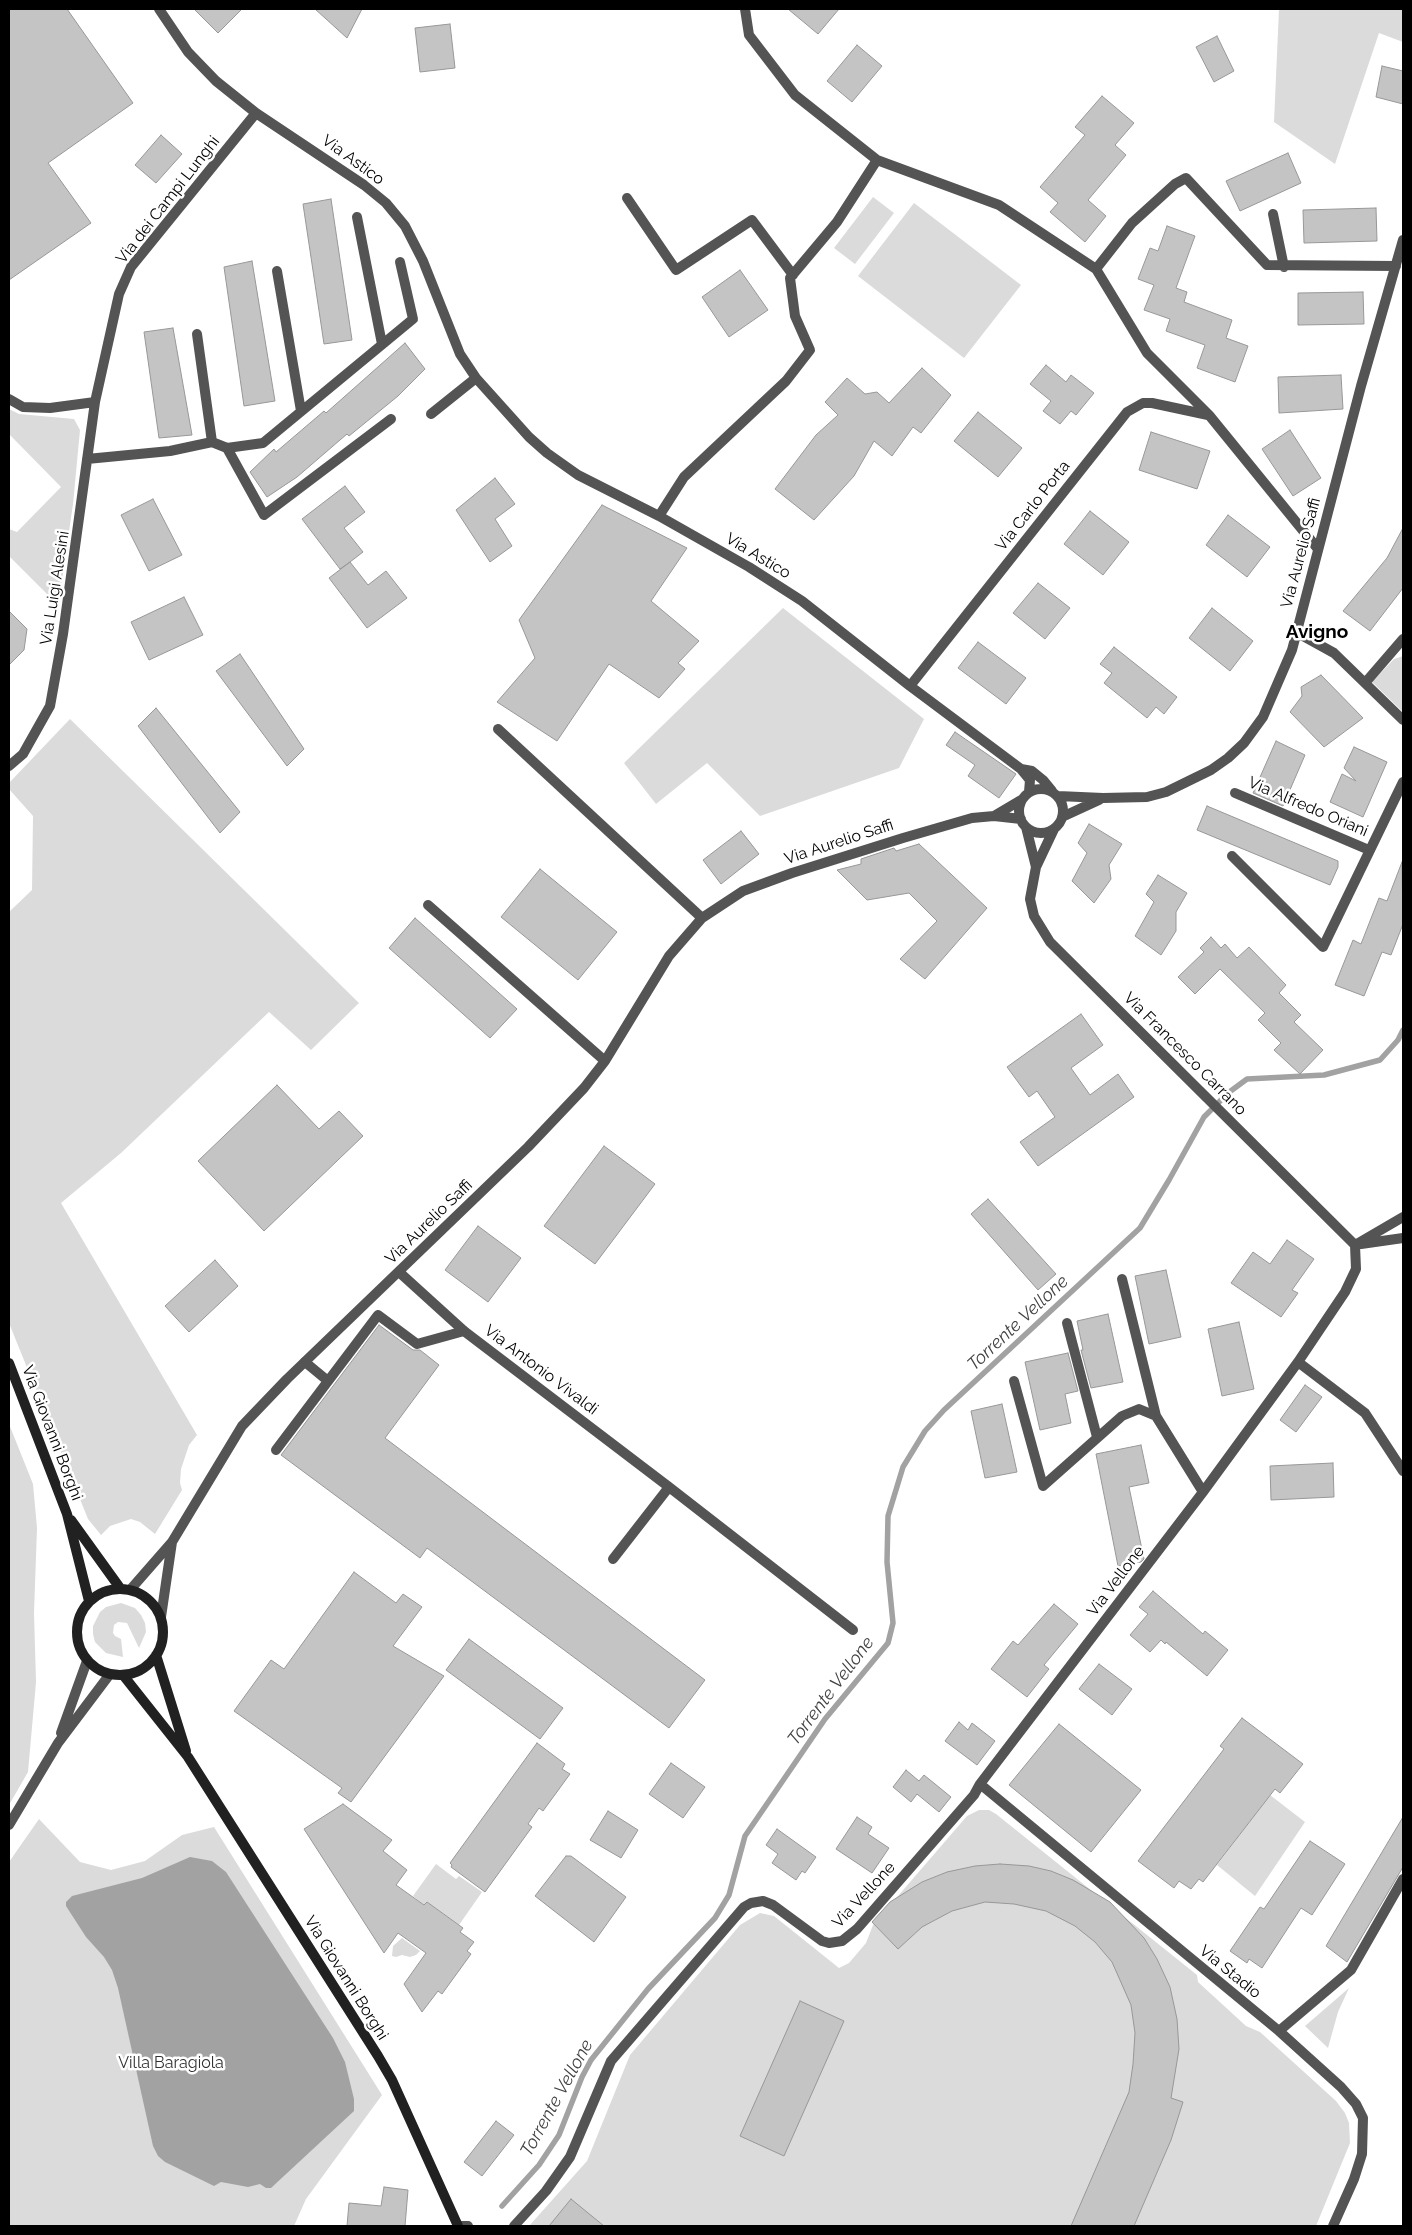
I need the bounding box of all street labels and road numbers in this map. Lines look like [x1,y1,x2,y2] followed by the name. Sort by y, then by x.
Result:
[318,131,388,189] street label: Via Astico
[112,132,224,268] street label: Via dei Campi Lunghi
[992,457,1074,555] street label: Via Carlo Porta
[1277,496,1325,610] street label: Via Aurelio Saffi
[36,529,74,647] street label: Via Luigi Alesini
[722,529,794,583] street label: Via Astico
[1245,773,1371,841] street label: Via Alfredo Oriani
[782,815,896,869] street label: Via Aurelio Saffi
[1119,988,1251,1120] street label: Via Francesco Carrano
[381,1176,477,1268] street label: Via Aurelio Saffi
[480,1321,602,1419] street label: Via Antonio Vivaldi
[17,1363,87,1503] street label: Via Giovanni Borghi
[1083,1542,1149,1620] street label: Via Vellone
[829,1858,899,1932] street label: Via Vellone
[300,1912,392,2044] street label: Via Giovanni Borghi
[1195,1941,1265,2003] street label: Via Stadio

